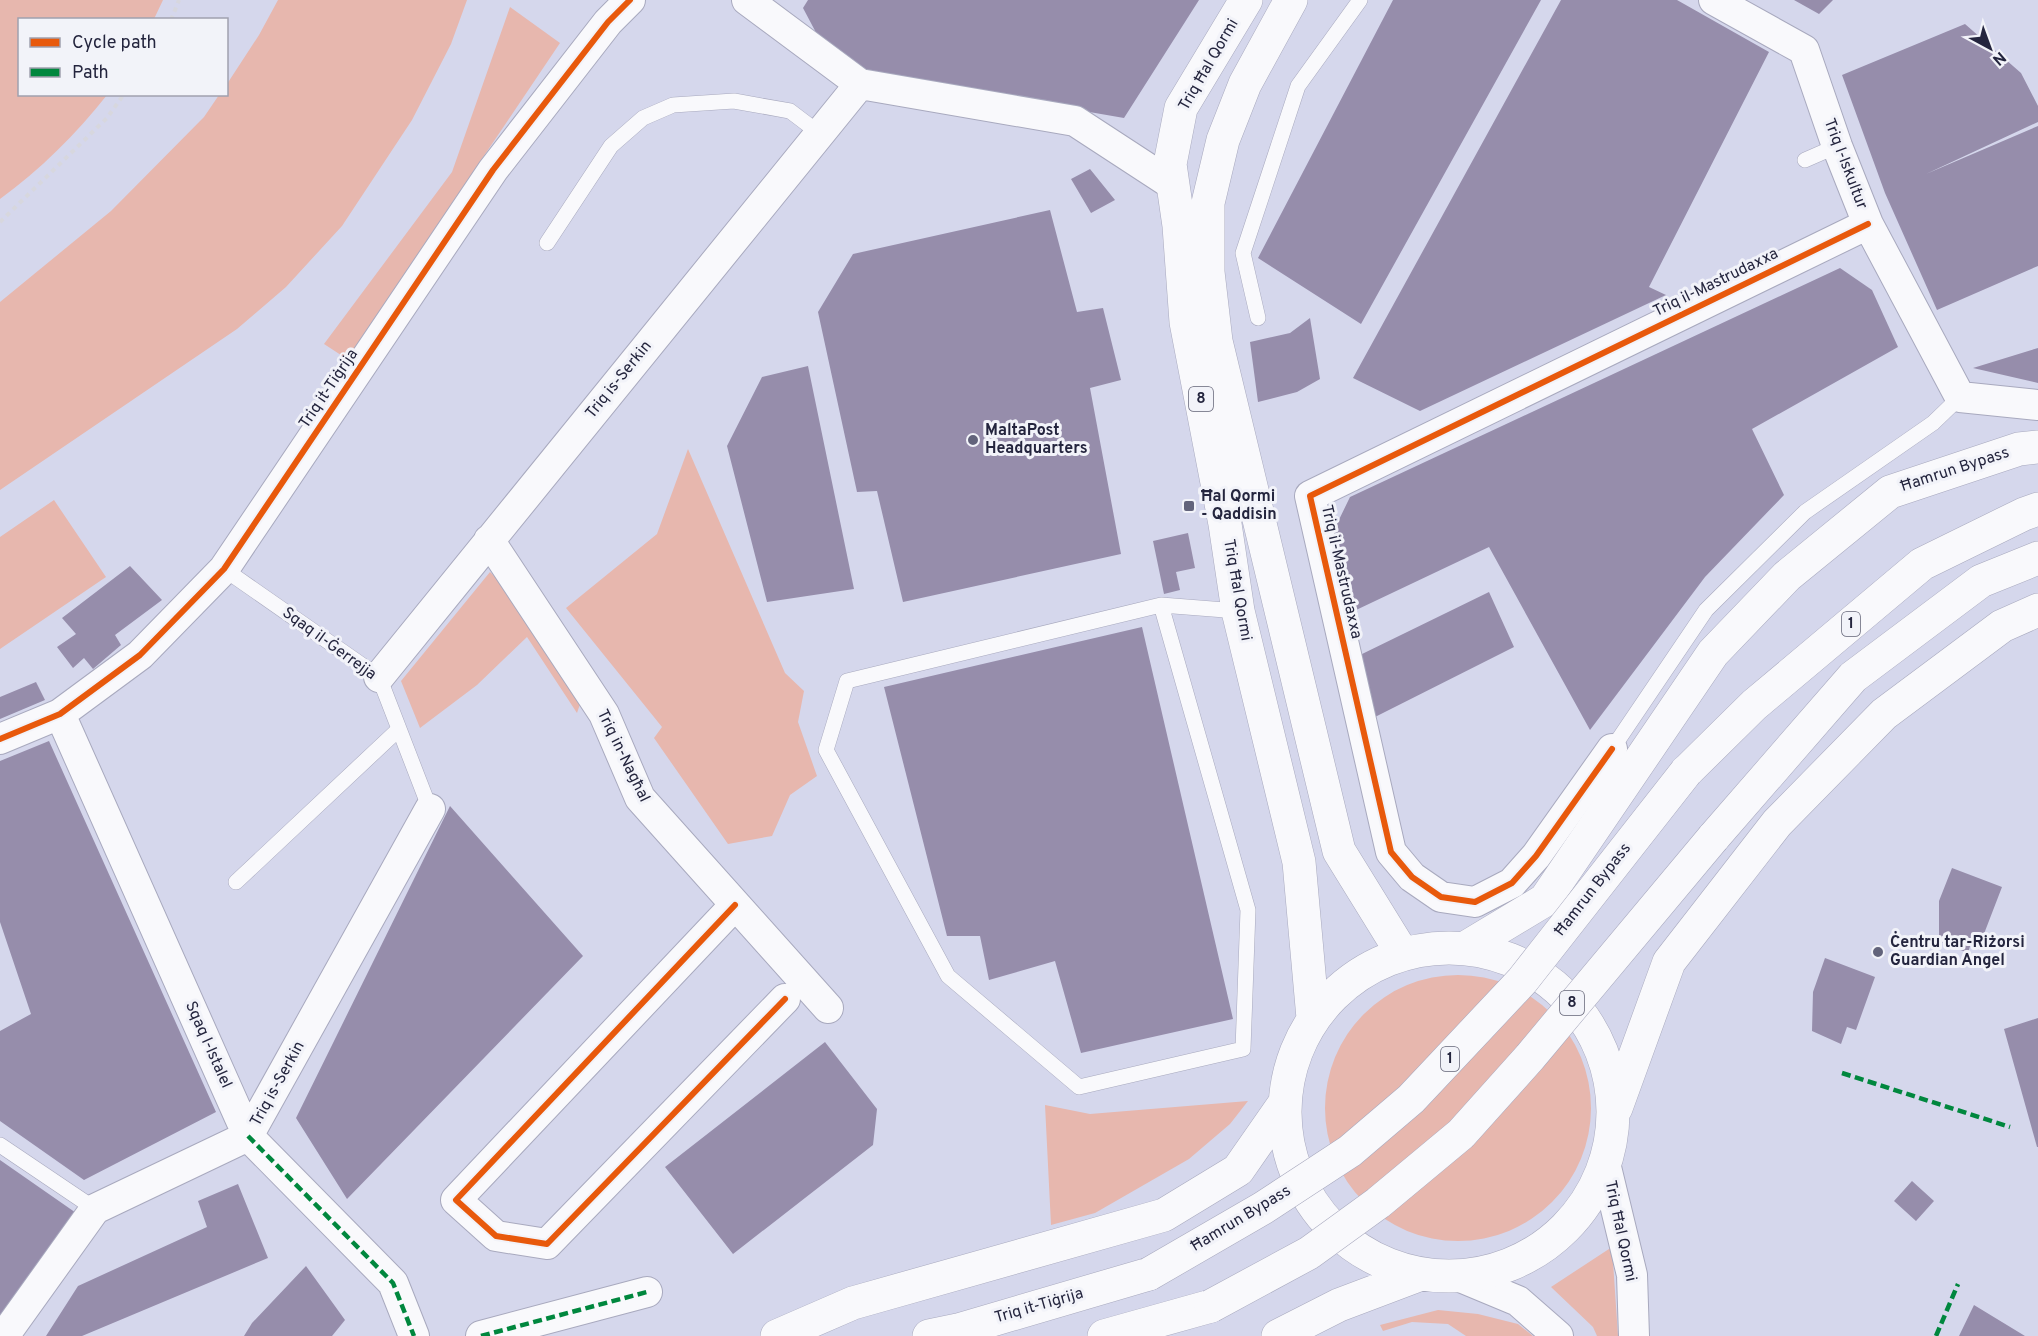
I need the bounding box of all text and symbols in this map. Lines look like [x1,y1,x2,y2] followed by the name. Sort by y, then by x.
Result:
[1175,15,1243,115] street label: Triq Ħal Qormi
[18,18,228,96] legend
[1960,18,2020,78] north arrow
[72,32,157,55] text: Cycle path
[1988,46,2009,69] text: N
[72,62,109,85] text: Path
[1819,116,1871,212] street label: Triq l-Iskultur
[1650,244,1782,322] street label: Triq il-Mastrudaxxa
[582,337,656,423] street label: Triq is-Serkin
[295,345,363,433] street label: Triq it-Tiġrija
[1189,387,1213,411] road number: 8
[985,421,1088,459] place label: MaltaPost Headquarters
[966,433,980,447] marker: MaltaPost Headquarters
[1898,443,2012,497] street label: Ħamrun Bypass
[1201,487,1277,525] place label: Ħal Qormi - Qaddisin
[1182,499,1196,513] marker: Ħal Qormi - Qaddisin
[1316,503,1366,641] street label: Triq il-Mastrudaxxa
[1218,538,1256,642] street label: Triq Ħal Qormi
[278,601,381,685] street label: Sqaq il-Ġerrejja
[1842,612,1860,636] road number: 1
[592,706,654,806] street label: Triq in-Nagħal
[1550,839,1636,941] street label: Ħamrun Bypass
[1890,931,2025,971] place label: Ċentru tar-Riżorsi Guardian Angel
[1871,945,1885,959] marker: Ċentru tar-Riżorsi Guardian Angel
[1560,991,1584,1015] road number: 8
[180,998,236,1092] street label: Sqaq l-Istalel
[246,1038,310,1130] street label: Triq is-Serkin
[1441,1047,1459,1071] road number: 1
[1600,1179,1640,1283] street label: Triq Ħal Qormi
[1187,1181,1295,1257] street label: Ħamrun Bypass
[992,1284,1086,1328] street label: Triq it-Tiġrija

